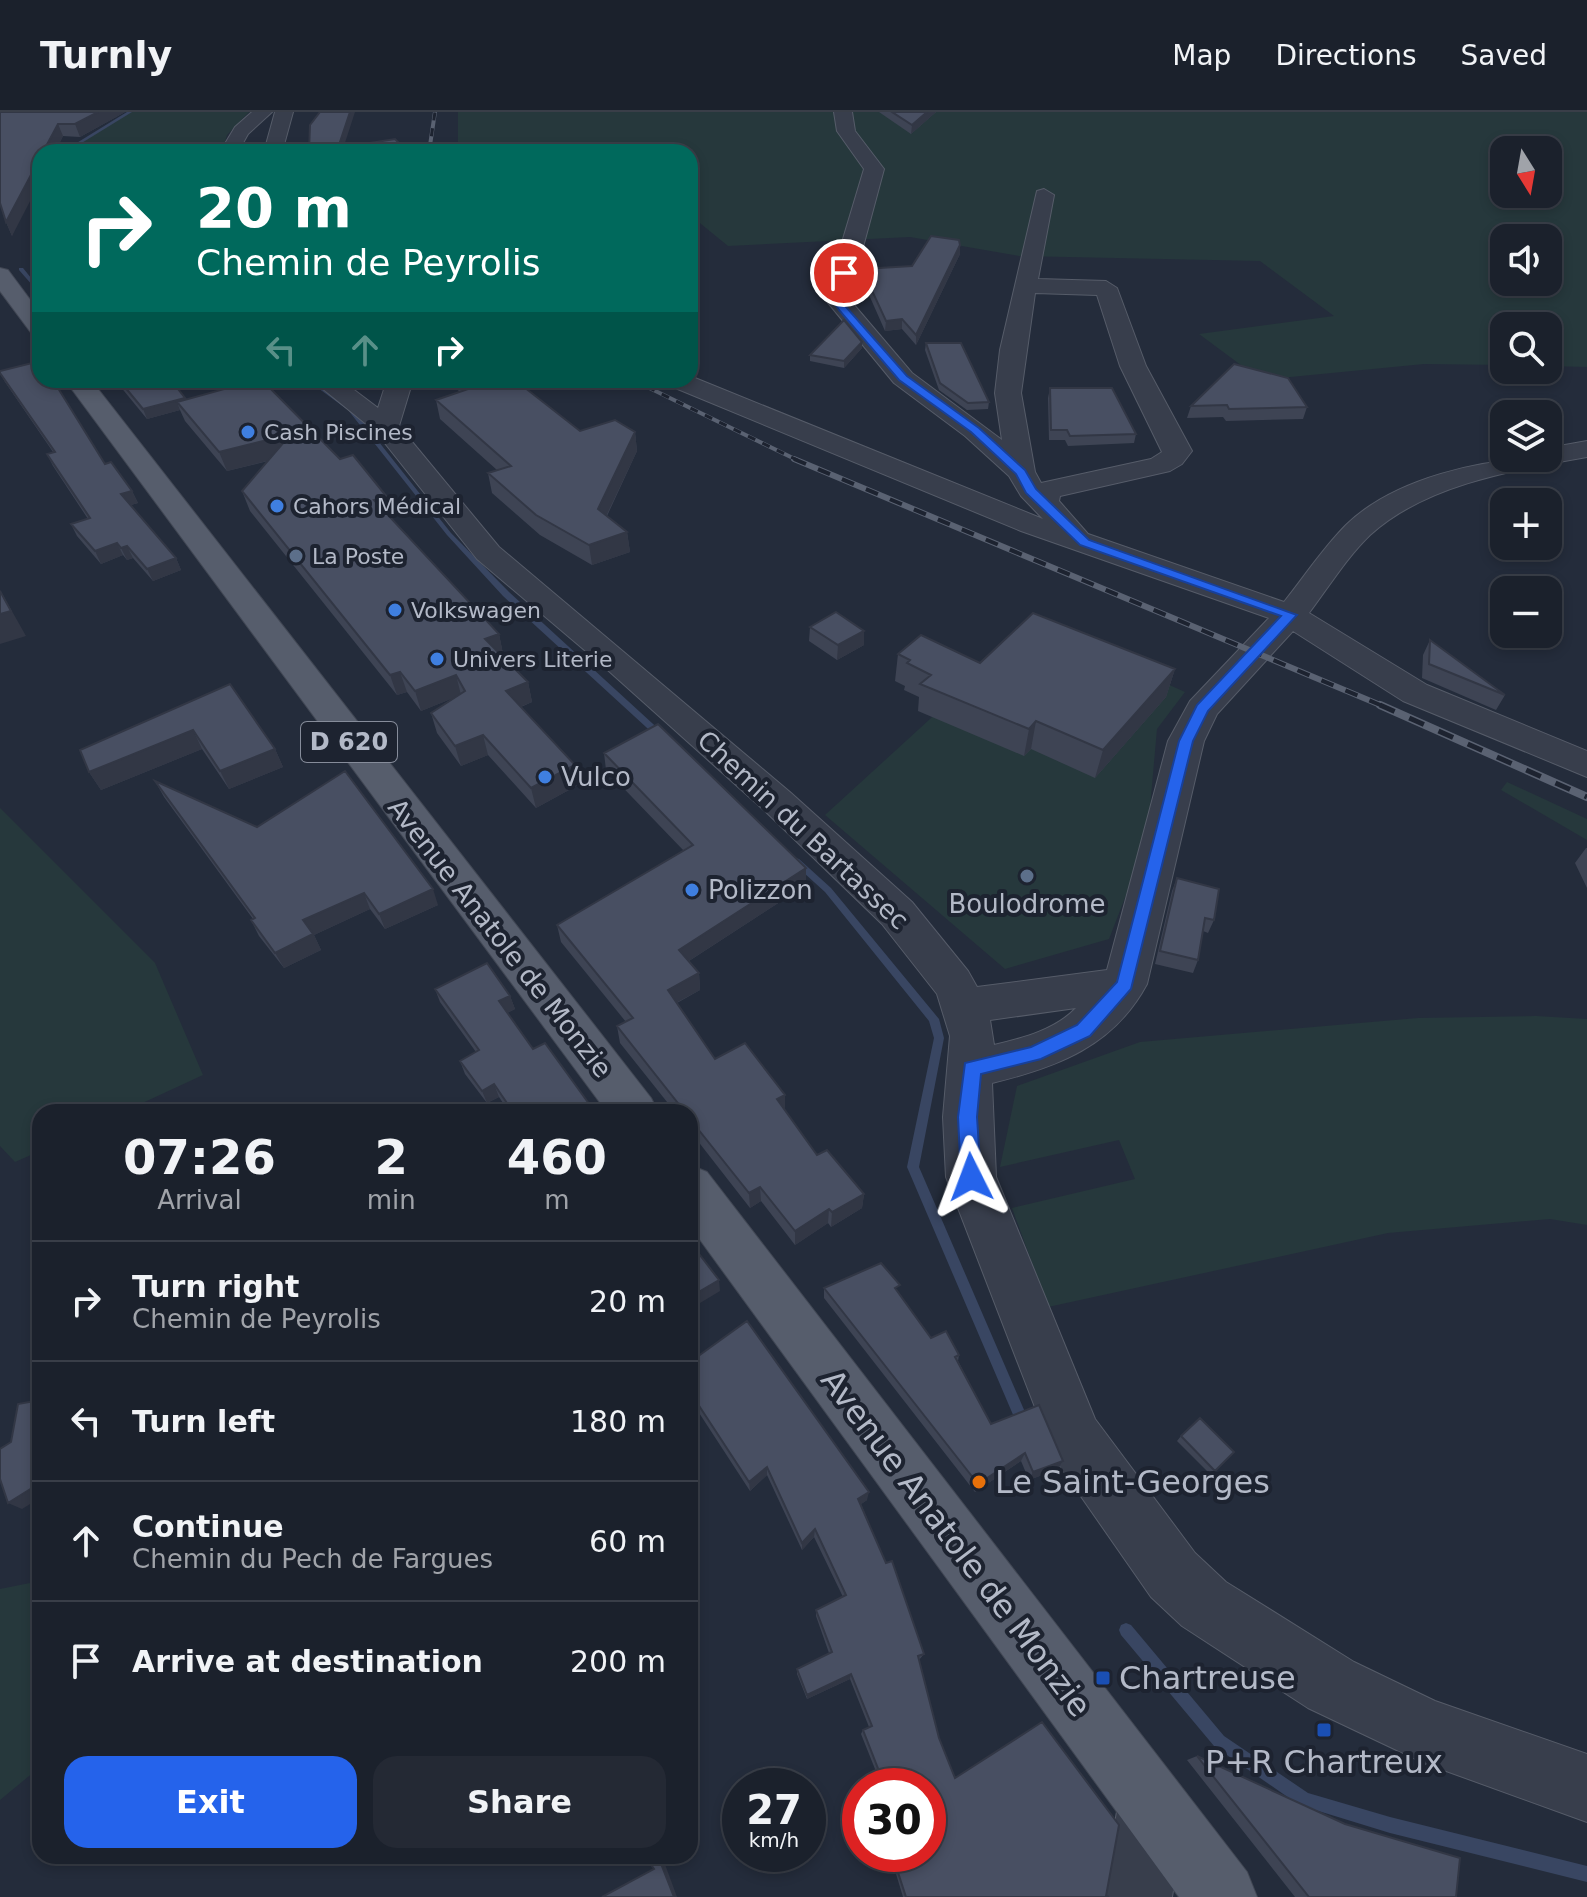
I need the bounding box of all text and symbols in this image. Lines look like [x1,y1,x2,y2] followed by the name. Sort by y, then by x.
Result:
[40,33,172,77] text: Turnly
[1172,39,1231,72] text: Map
[1275,39,1416,72] text: Directions
[1460,39,1547,72] text: Saved
[1490,136,1562,208] north arrow
[1490,136,1562,648] map controls
[196,175,352,240] text: 20 m
[64,176,168,280] icon: right
[1490,224,1562,296] button: sound
[810,239,878,307] pin
[196,242,541,283] text: Chemin de Peyrolis
[822,251,866,295] icon: arrive
[1490,312,1562,384] button: search
[259,328,303,372] icon: left
[343,328,387,372] icon: ahead
[427,328,471,372] icon: right
[1490,400,1562,472] button: layers
[264,420,413,445] place label: Cash Piscines
[239,423,257,441] marker: Cash Piscines
[1490,488,1562,560] button: +
[293,494,461,519] place label: Cahors Médical
[268,497,286,515] marker: Cahors Médical
[312,544,404,569] place label: La Poste
[287,547,305,565] marker: La Poste
[1490,576,1562,648] button: −
[411,598,541,623] place label: Volkswagen
[386,601,404,619] marker: Volkswagen
[453,647,612,672] place label: Univers Literie
[428,650,446,668] marker: Univers Literie
[301,722,397,762] road number: D 620
[691,725,915,935] street label: Chemin du Bartassec
[561,762,631,792] place label: Vulco
[536,768,554,786] marker: Vulco
[382,793,618,1083] street label: Avenue Anatole de Monzie
[1018,867,1036,885] marker: Boulodrome
[708,875,813,905] place label: Polizzon
[683,881,701,899] marker: Polizzon
[948,889,1106,919] place label: Boulodrome
[123,1129,276,1185] text: 07:26
[375,1129,408,1185] text: 2
[507,1129,607,1185] text: 460
[929,1135,1013,1219] position arrow
[157,1185,242,1215] text: Arrival
[367,1185,416,1215] text: min
[544,1185,570,1215] text: m
[132,1269,299,1304] text: Turn right
[64,1279,108,1323] icon: right
[589,1284,666,1319] text: 20 m
[132,1304,381,1334] text: Chemin de Peyrolis
[813,1362,1099,1724] street label: Avenue Anatole de Monzie
[64,1399,108,1443] icon: left
[132,1404,275,1439] text: Turn left
[570,1404,666,1439] text: 180 m
[995,1463,1270,1501] place label: Le Saint-Georges
[970,1473,988,1491] marker: Le Saint-Georges
[132,1509,284,1544] text: Continue
[64,1519,108,1563] icon: ahead
[589,1524,666,1559] text: 60 m
[132,1544,493,1574] text: Chemin du Pech de Fargues
[64,1639,108,1683] icon: arrive
[132,1644,483,1679] text: Arrive at destination
[570,1644,666,1679] text: 200 m
[1119,1659,1296,1697] place label: Chartreuse
[1094,1669,1112,1687] marker: Chartreuse
[1315,1721,1333,1739] marker: P+R Chartreux
[1205,1743,1443,1781] place label: P+R Chartreux
[64,1756,357,1848] button: Exit
[373,1756,666,1848] button: Share
[842,1768,946,1872] speed limit sign: 30
[746,1787,802,1833] text: 27
[749,1828,799,1852] text: km/h

